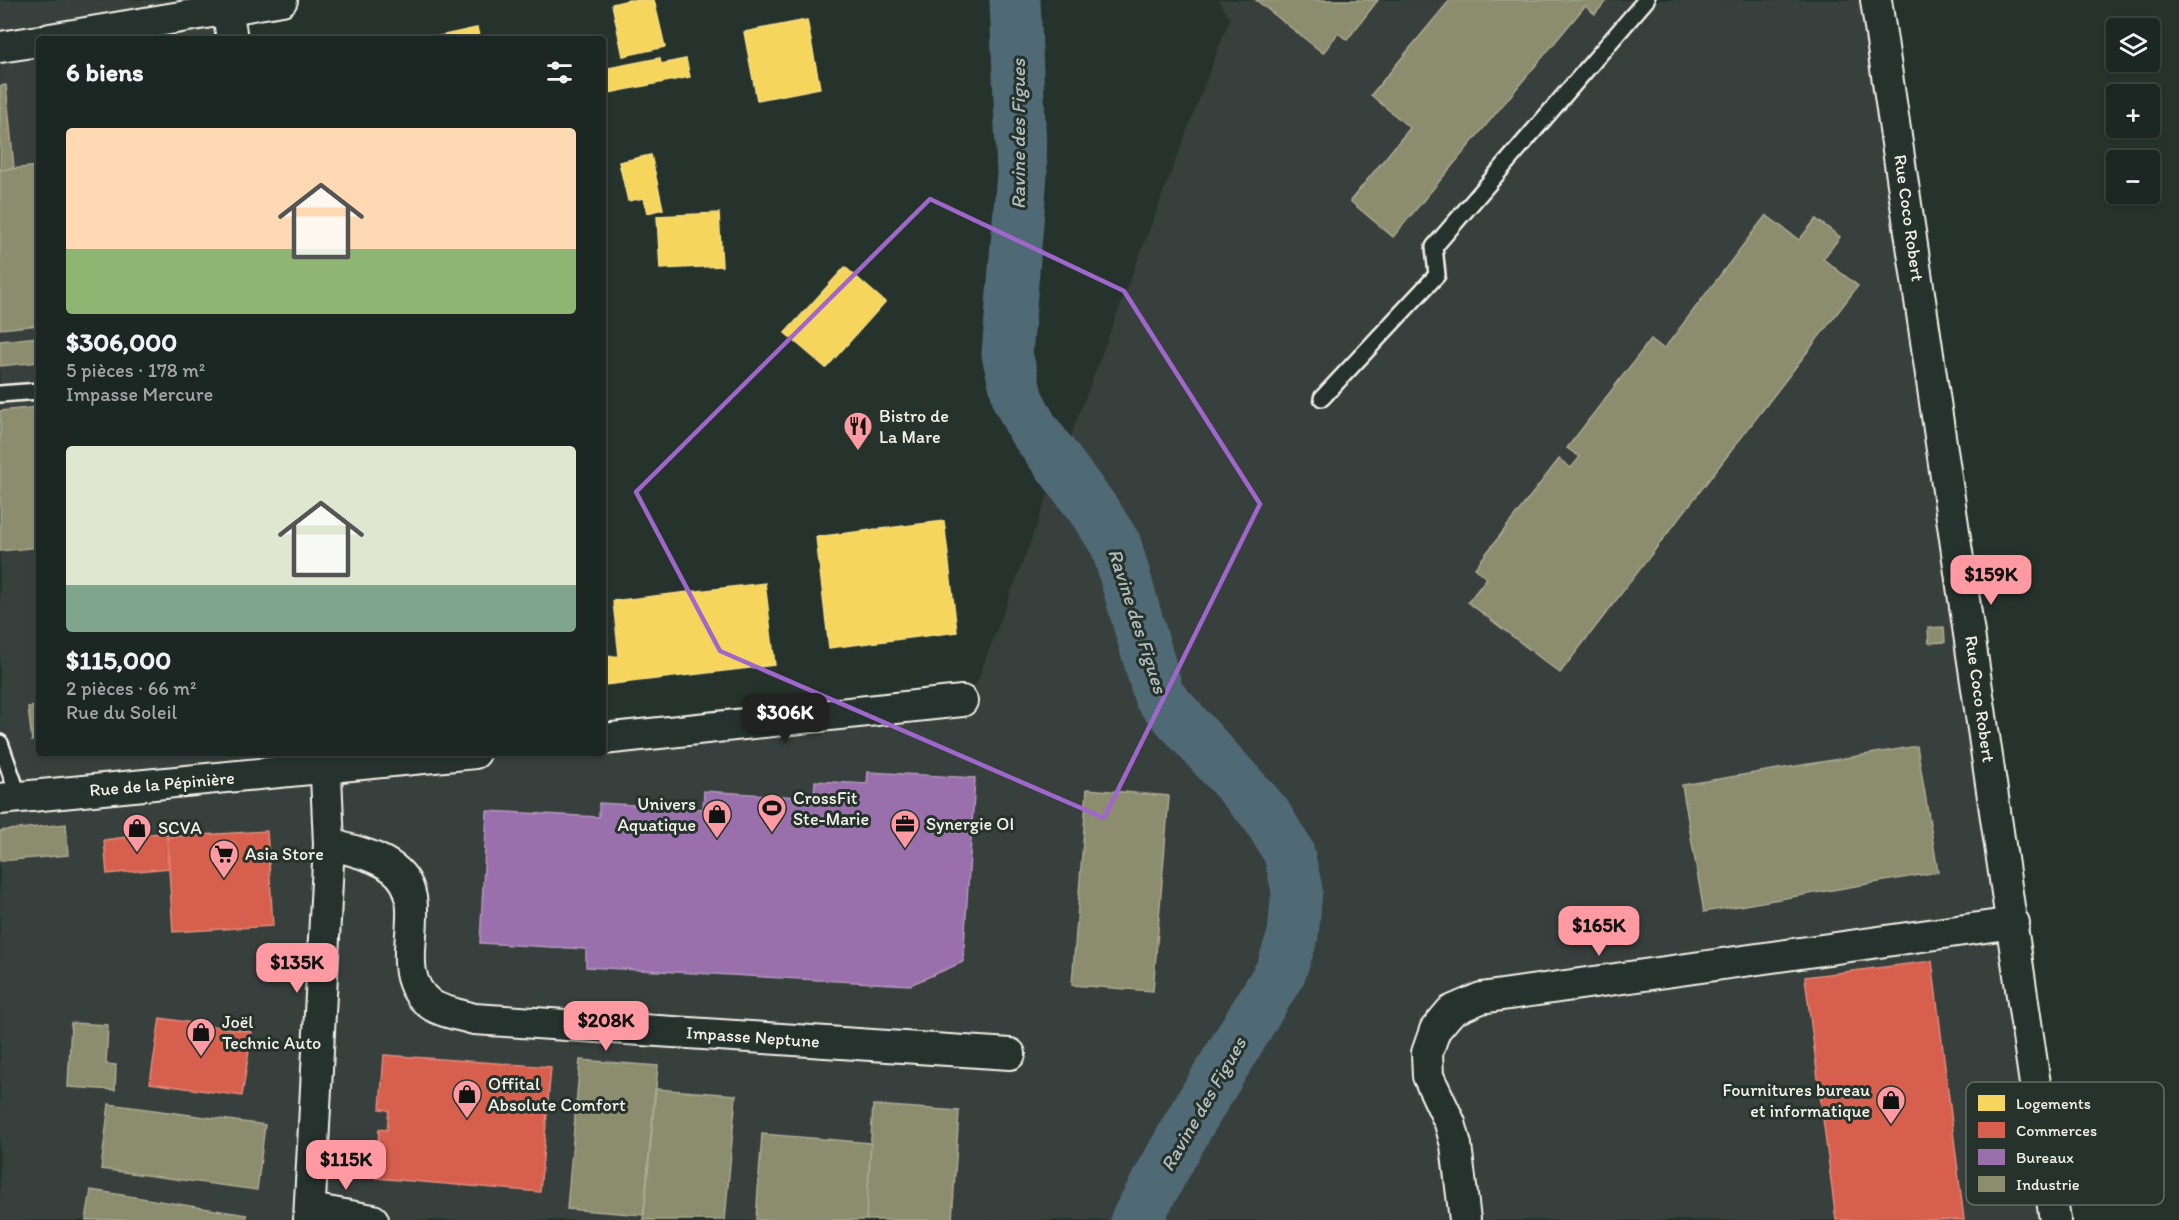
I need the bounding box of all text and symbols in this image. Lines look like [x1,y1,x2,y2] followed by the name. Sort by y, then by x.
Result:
[2106,18,2160,204] map controls
[2106,18,2160,72] button: layers
[66,56,144,88] text: 6 biens
[543,56,576,89] icon: filters
[1006,58,1030,209] water label: Ravine des Figues
[2106,84,2160,138] button: +
[2106,150,2160,204] button: −
[1889,153,1929,283] street label: Rue Coco Robert
[267,167,375,275] icon: home
[66,326,177,358] text: $306,000
[66,358,205,382] text: 5 pièces · 178 m²
[66,382,213,406] text: Impasse Mercure
[879,405,949,448] place label: Bistro de La Mare
[842,410,874,452] restaurant icon: Bistro de La Mare
[267,485,375,593] icon: home
[1103,546,1173,697] water label: Ravine des Figues
[1949,555,2033,606] pin: $159K
[1964,562,2018,586] text: $159K
[1960,634,2000,764] street label: Rue Coco Robert
[66,644,171,676] text: $115,000
[66,676,196,700] text: 2 pièces · 66 m²
[743,693,827,744] pin: $306K
[66,700,177,724] text: Rue du Soleil
[757,700,813,724] text: $306K
[88,767,236,801] street label: Rue de la Pépinière
[793,787,869,830] place label: CrossFit Ste-Marie
[756,792,788,834] sports icon: CrossFit Ste-Marie
[617,793,696,836] place label: Univers Aquatique
[701,798,733,840] shop icon: Univers Aquatique
[889,808,921,850] office icon: Synergie OI
[121,812,153,854] shop icon: SCVA
[926,813,1014,835] place label: Synergie OI
[158,817,202,839] place label: SCVA
[208,838,240,880] supermarket icon: Asia Store
[245,843,324,865] place label: Asia Store
[1557,906,1641,957] pin: $165K
[1572,913,1626,937] text: $165K
[255,943,339,994] pin: $135K
[270,950,324,974] text: $135K
[564,1001,648,1052] pin: $208K
[578,1008,634,1032] text: $208K
[222,1011,321,1054] place label: Joël Technic Auto
[185,1016,217,1058] shop icon: Joël Technic Auto
[685,1021,821,1053] street label: Impasse Neptune
[1155,1032,1252,1175] water label: Ravine des Figues
[488,1073,626,1116] place label: Offital Absolute Comfort
[451,1078,483,1120] shop icon: Offital Absolute Comfort
[1722,1079,1870,1122] place label: Fournitures bureau et informatique
[1966,1082,2164,1205] legend
[1875,1084,1907,1126] shop icon: Fournitures bureau et informatique
[2016,1094,2091,1113] text: Logements
[2016,1121,2097,1140] text: Commerces
[304,1140,388,1191] pin: $115K
[320,1147,372,1171] text: $115K
[2016,1148,2074,1167] text: Bureaux
[2016,1175,2080,1194] text: Industrie

